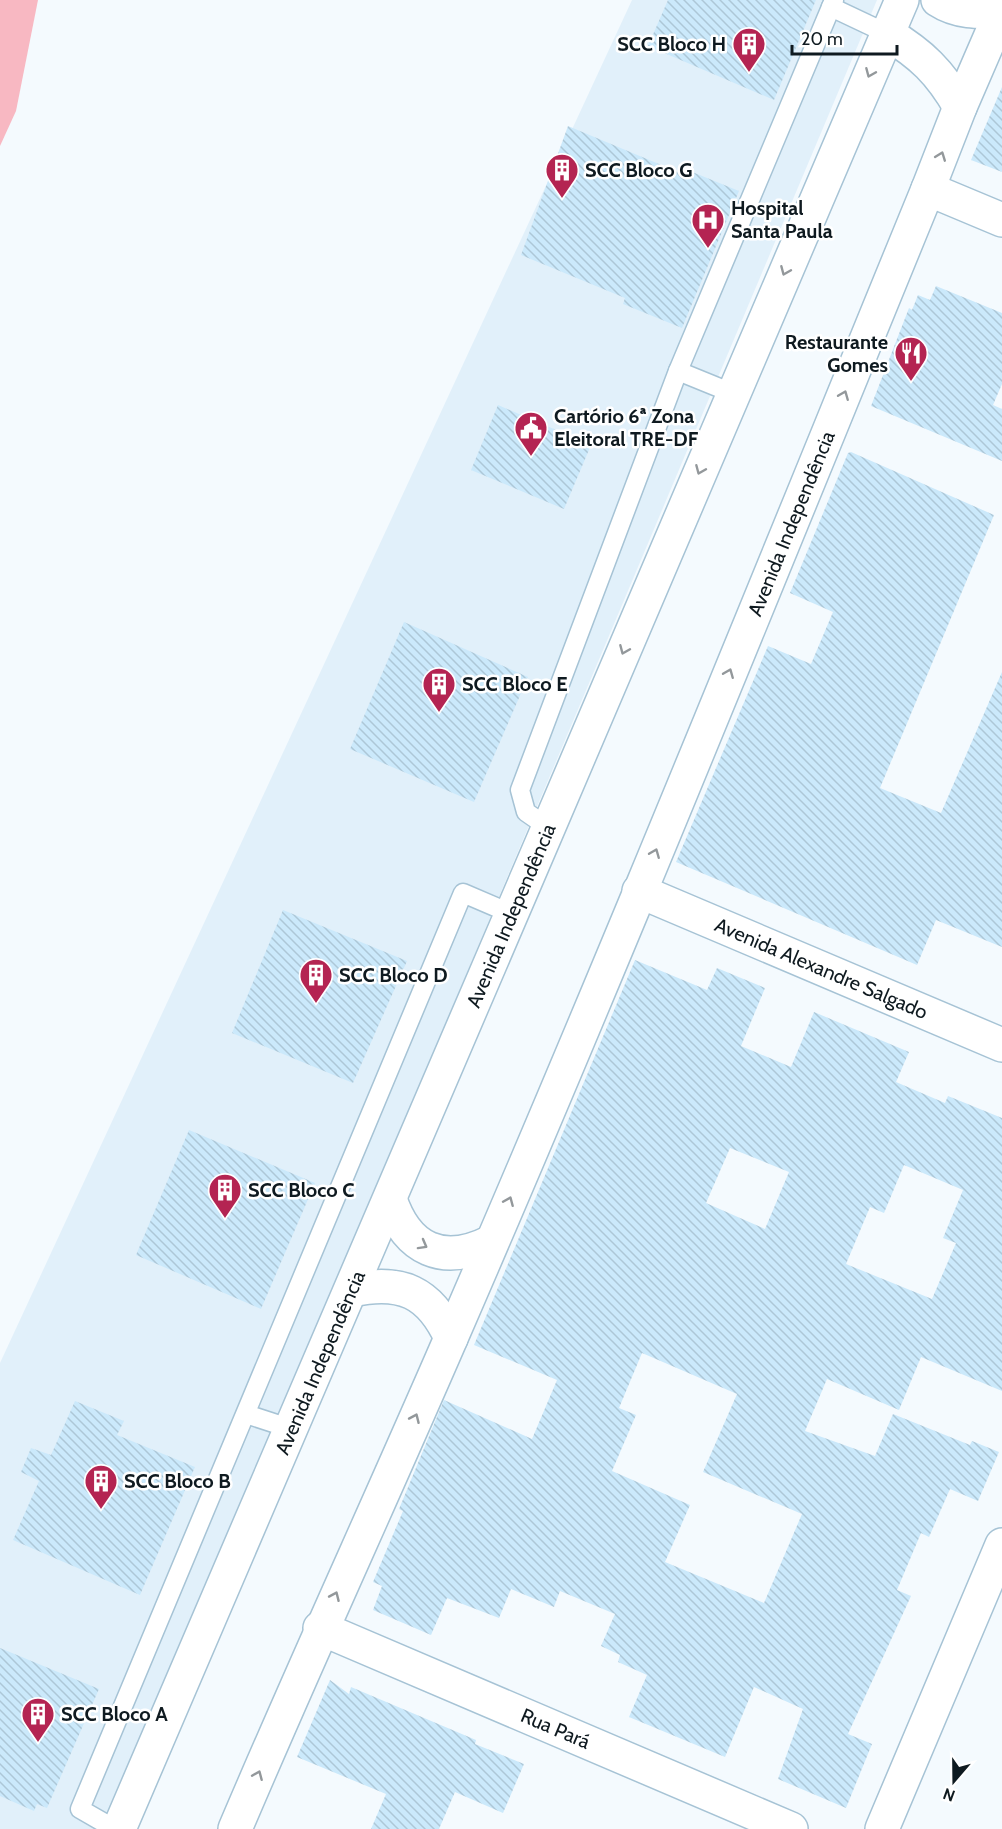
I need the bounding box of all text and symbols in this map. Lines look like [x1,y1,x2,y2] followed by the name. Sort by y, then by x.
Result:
[792,18,897,56] scale bar
[731,26,767,73] building icon: SCC Bloco H
[801,28,843,50] text: 20 m
[617,32,726,56] place label: SCC Bloco H
[866,67,878,78] one-way arrow
[934,151,946,162] one-way arrow
[544,152,580,199] building icon: SCC Bloco G
[585,158,692,182] place label: SCC Bloco G
[731,196,833,243] place label: Hospital Santa Paula
[690,202,726,249] hospital icon: Hospital Santa Paula
[780,265,792,276] one-way arrow
[785,330,888,377] place label: Restaurante Gomes
[893,335,929,382] restaurant icon: Restaurante Gomes
[837,390,849,401] one-way arrow
[554,404,699,451] place label: Cartório 6ª Zona Eleitoral TRE-DF
[513,410,549,457] public building icon: Cartório 6ª Zona Eleitoral TRE-DF
[743,427,840,620] street label: Avenida Independência
[695,464,707,475] one-way arrow
[619,643,631,654] one-way arrow
[421,666,457,713] building icon: SCC Bloco E
[722,668,734,679] one-way arrow
[462,672,568,696] place label: SCC Bloco E
[461,820,561,1011] street label: Avenida Independência
[648,848,660,859] one-way arrow
[711,913,931,1024] street label: Avenida Alexandre Salgado
[298,957,334,1004] building icon: SCC Bloco D
[339,963,448,987] place label: SCC Bloco D
[207,1172,243,1219] building icon: SCC Bloco C
[248,1178,354,1202] place label: SCC Bloco C
[502,1196,514,1207] one-way arrow
[417,1238,427,1249] one-way arrow
[270,1267,370,1458] street label: Avenida Independência
[408,1414,420,1425] one-way arrow
[83,1463,119,1510] building icon: SCC Bloco B
[124,1469,231,1493] place label: SCC Bloco B
[327,1592,339,1603] one-way arrow
[20,1696,56,1743] building icon: SCC Bloco A
[61,1702,168,1726] place label: SCC Bloco A
[517,1703,594,1754] street label: Rua Pará
[924,1751,984,1811] north arrow
[250,1771,262,1782] one-way arrow
[940,1784,958,1805] text: N

